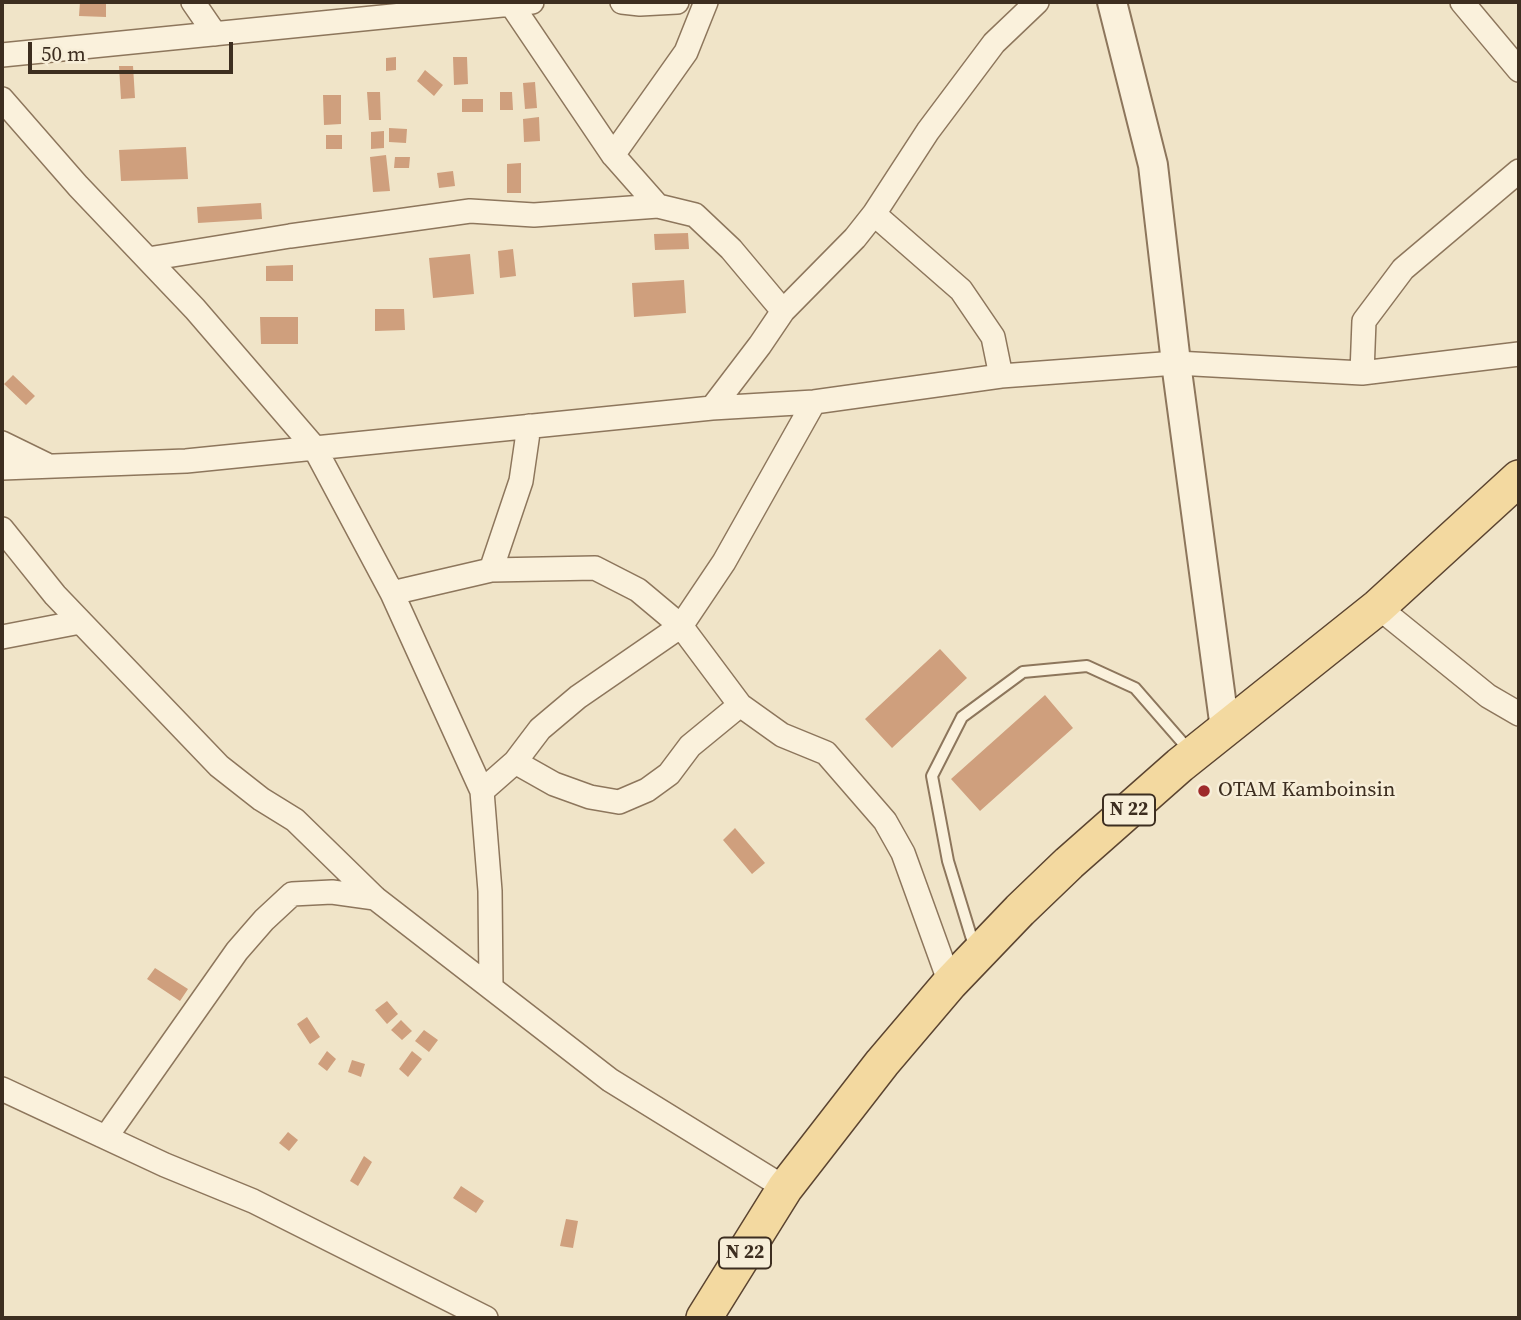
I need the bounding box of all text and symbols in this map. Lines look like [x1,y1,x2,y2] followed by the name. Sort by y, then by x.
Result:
[32,28,236,72] scale bar
[41,39,86,68] text: 50 m
[1218,778,1395,804] place label: OTAM Kamboinsin
[1196,783,1212,799] marker: OTAM Kamboinsin
[1103,794,1155,825] road number: N 22
[719,1238,771,1268] road number: N 22

